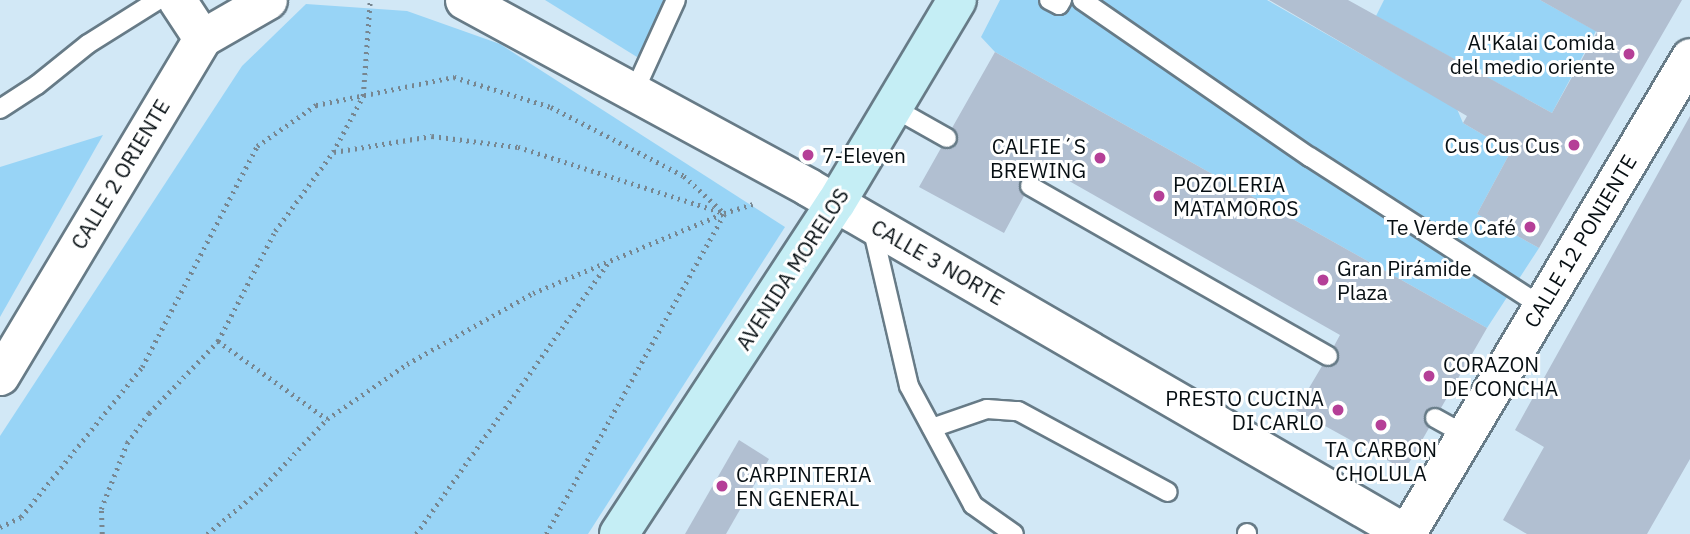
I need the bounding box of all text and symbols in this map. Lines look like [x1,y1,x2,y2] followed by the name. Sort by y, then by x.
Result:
[1450,29,1615,79] place label: Al'Kalai Comida del medio oriente
[1621,46,1637,62] marker: Al'Kalai Comida del medio oriente
[65,95,175,253] street label: CALLE 2 ORIENTE
[1445,132,1560,158] place label: Cus Cus Cus
[990,133,1086,183] place label: CALFIE´S BREWING
[1566,137,1582,153] marker: Cus Cus Cus
[822,142,906,168] place label: 7-Eleven
[800,147,816,163] marker: 7-Eleven
[1092,150,1108,166] marker: CALFIE´S BREWING
[1518,150,1642,332] street label: CALLE 12 PONIENTE
[1173,171,1298,221] place label: POZOLERIA MATAMOROS
[730,183,854,355] street label: AVENIDA MORELOS
[1151,188,1167,204] marker: POZOLERIA MATAMOROS
[867,214,1009,310] street label: CALLE 3 NORTE
[1386,214,1516,240] place label: Te Verde Café
[1522,219,1538,235] marker: Te Verde Café
[1337,255,1471,305] place label: Gran Pirámide Plaza
[1315,272,1331,288] marker: Gran Pirámide Plaza
[1443,351,1558,401] place label: CORAZON DE CONCHA
[1421,368,1437,384] marker: CORAZON DE CONCHA
[1165,385,1324,435] place label: PRESTO CUCINA DI CARLO
[1330,402,1346,418] marker: PRESTO CUCINA DI CARLO
[1373,417,1389,433] marker: TA CARBON CHOLULA
[1325,436,1437,486] place label: TA CARBON CHOLULA
[736,461,871,511] place label: CARPINTERIA EN GENERAL
[714,478,730,494] marker: CARPINTERIA EN GENERAL

